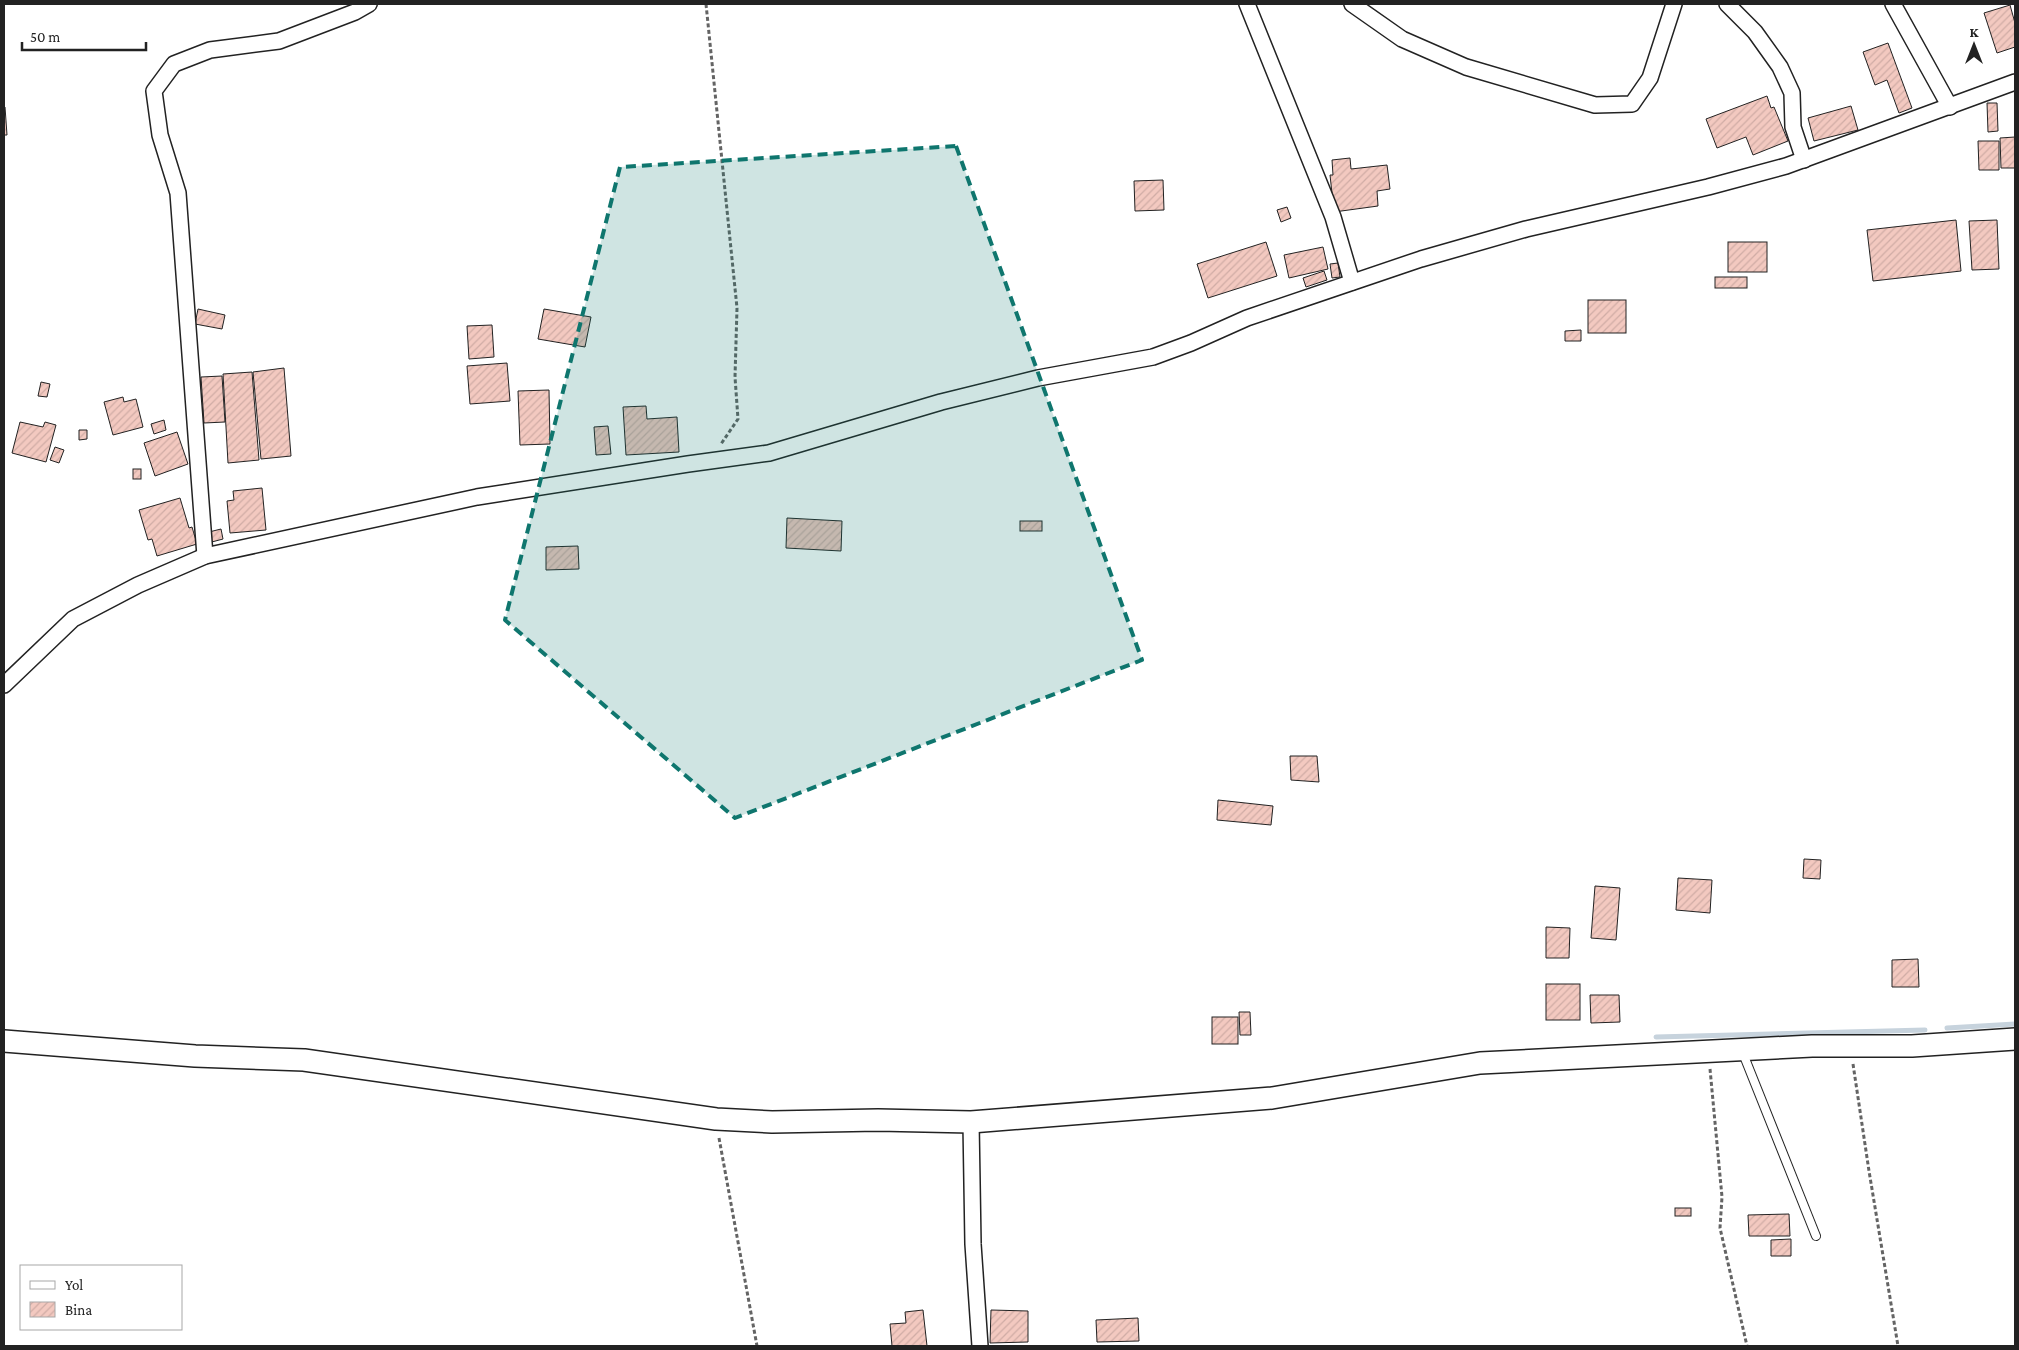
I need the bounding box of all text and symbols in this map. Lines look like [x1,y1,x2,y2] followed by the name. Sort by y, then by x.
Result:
[22,20,146,52] scale bar
[1949,20,1999,70] north arrow
[1970,24,1980,40] text: K
[30,29,60,45] text: 50 m
[20,1265,182,1330] legend
[65,1277,83,1293] text: Yol
[65,1302,92,1318] text: Bina

